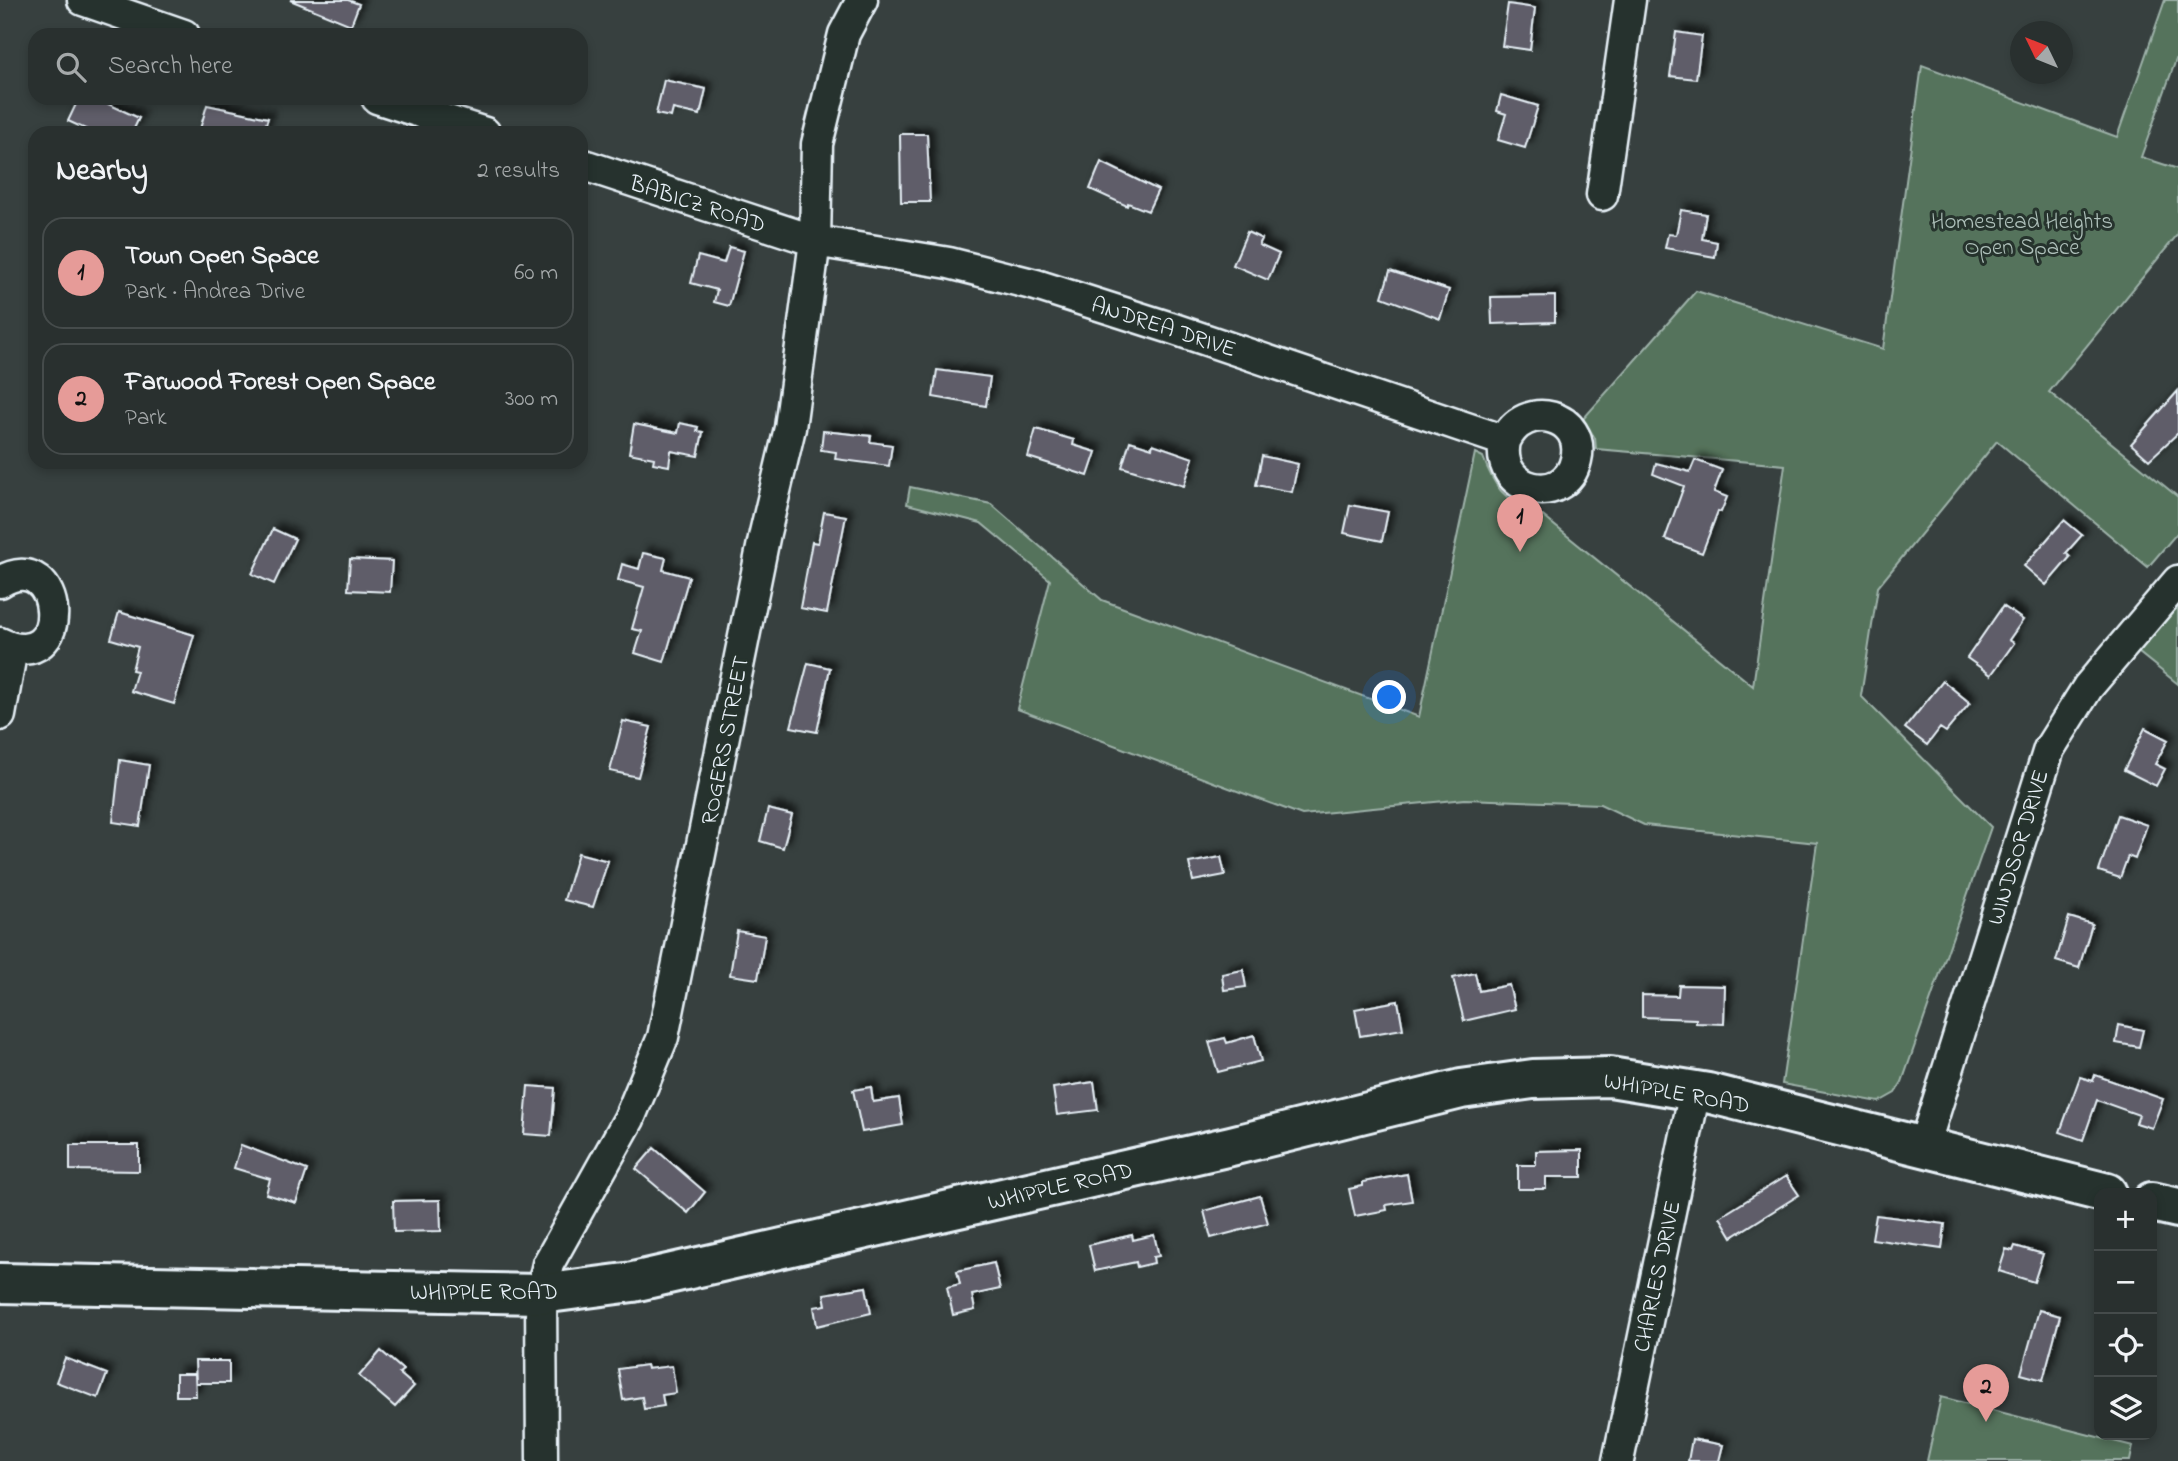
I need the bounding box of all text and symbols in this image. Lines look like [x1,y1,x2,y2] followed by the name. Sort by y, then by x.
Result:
[2010,21,2073,84] north arrow
[28,28,588,105] search box
[52,48,90,86] icon: search
[108,48,233,86] text: Search here
[56,150,148,194] text: Nearby
[477,155,560,188] text: 2 results
[624,168,769,243] street label: BABICZ ROAD
[1931,206,2113,265] park label: Homestead Heights Open Space
[125,238,319,276] text: Town Open Space
[77,257,85,290] text: 1
[514,257,558,290] text: 60 m
[125,276,305,309] text: Park · Andrea Drive
[1087,289,1240,367] street label: ANDREA DRIVE
[125,364,435,402] text: Farwood Forest Open Space
[75,383,87,416] text: 2
[505,383,558,416] text: 300 m
[125,402,167,435] text: Park
[1497,494,1543,552] pin: 1
[694,653,759,828] street label: ROGERS STREET
[1372,680,1406,714] your location
[1980,766,2059,930] street label: WINDSOR DRIVE
[1601,1065,1752,1124] street label: WHIPPLE ROAD
[985,1155,1136,1220] street label: WHIPPLE ROAD
[2094,1188,2157,1440] map controls
[2094,1188,2157,1251] button: +
[1626,1198,1691,1355] street label: CHARLES DRIVE
[2094,1251,2157,1314] button: −
[410,1277,558,1310] street label: WHIPPLE ROAD
[2094,1314,2157,1377] button: locate
[1963,1364,2009,1422] pin: 2
[2094,1377,2157,1440] button: layers

